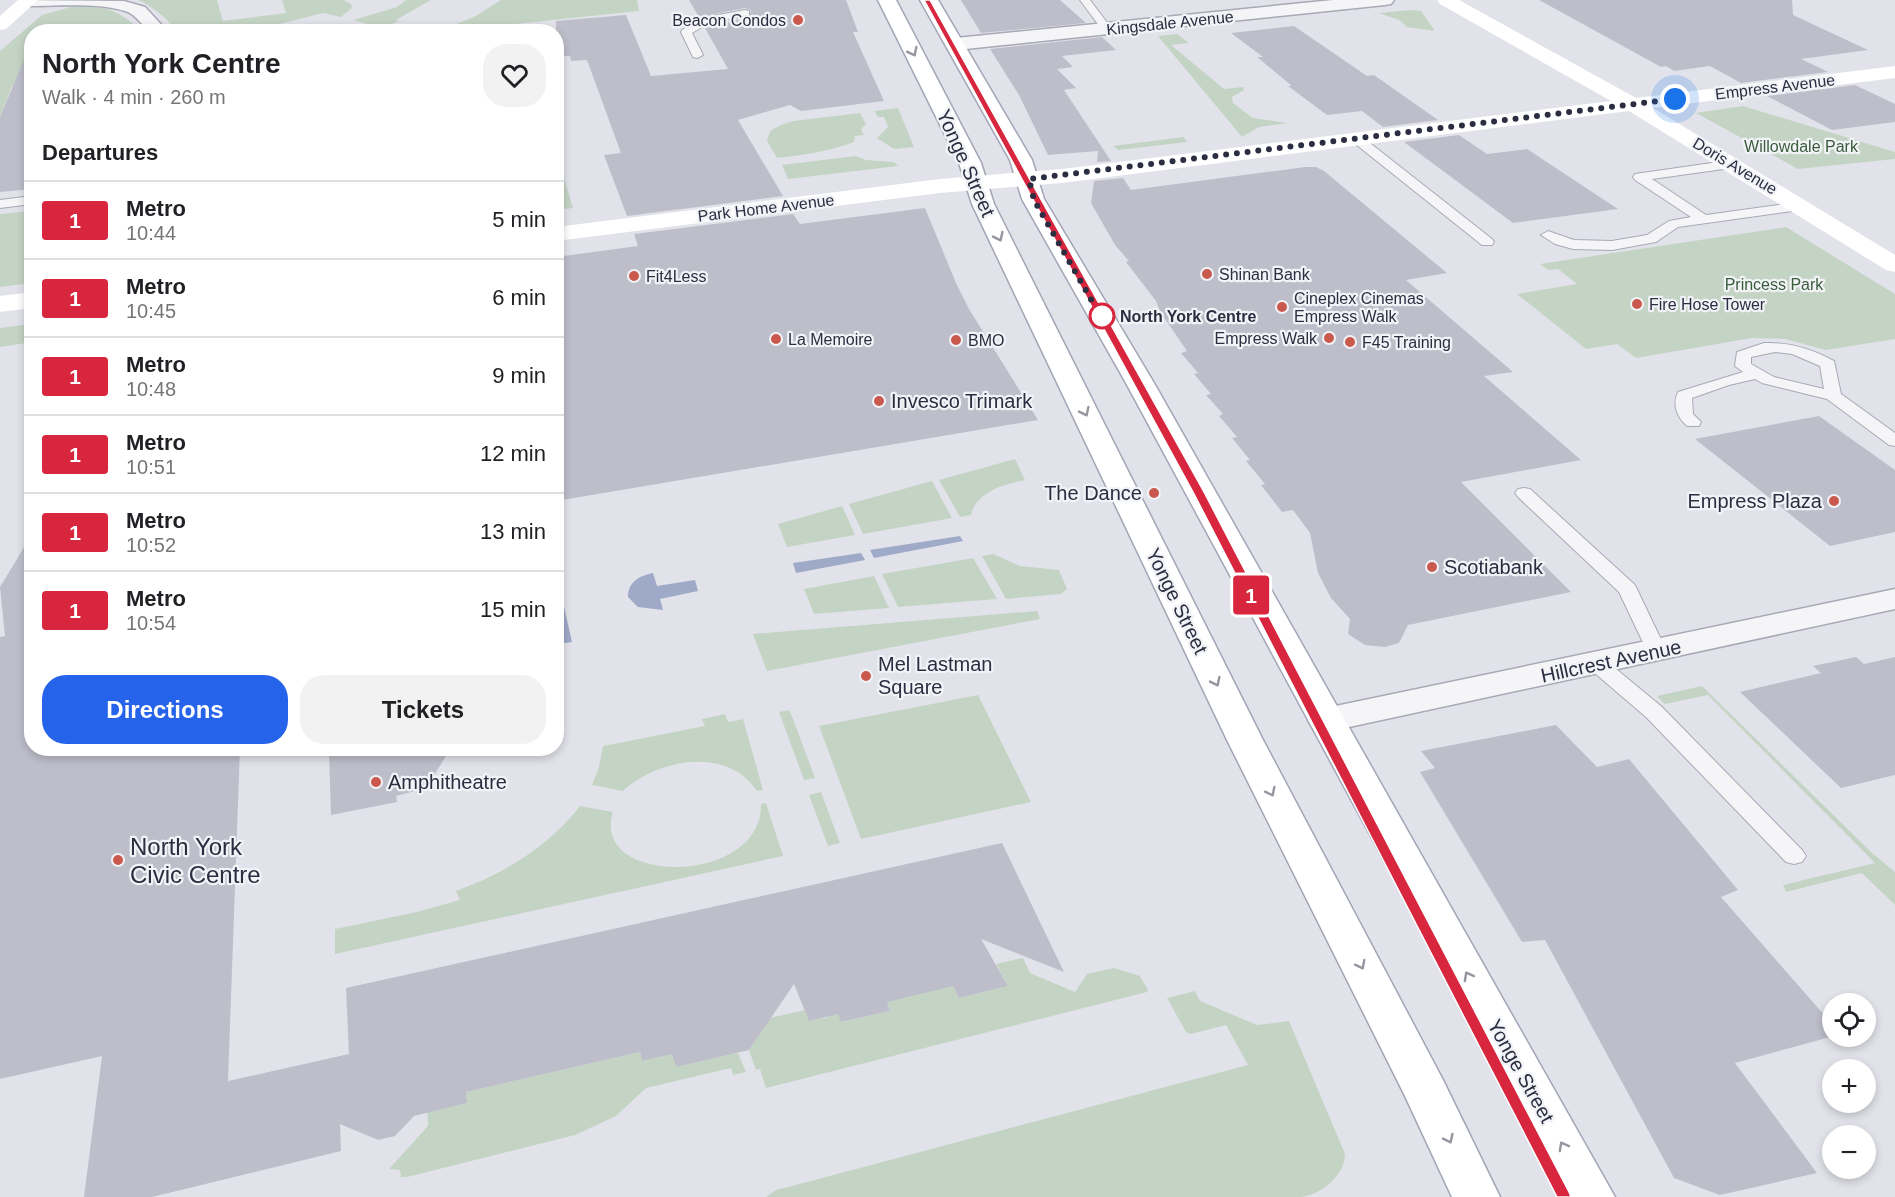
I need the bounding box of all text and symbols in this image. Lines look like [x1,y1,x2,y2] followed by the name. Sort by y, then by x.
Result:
[1106,8,1235,38] street label: Kingsdale Avenue
[672,12,786,29] place label: Beacon Condos
[791,13,805,27] marker: Beacon Condos
[483,44,546,107] button: heart
[906,46,917,57] one-way arrow
[42,48,281,79] text: North York Centre
[1714,71,1836,103] street label: Empress Avenue
[1660,84,1690,114] your location
[42,86,226,108] text: Walk · 4 min · 260 m
[933,106,1000,220] street label: Yonge Street
[1690,134,1780,198] street label: Doris Avenue
[1744,138,1859,155] park label: Willowdale Park
[42,140,158,165] text: Departures
[697,191,835,225] street label: Park Home Avenue
[126,196,186,221] text: Metro
[492,207,546,232] text: 5 min
[69,209,81,232] text: 1
[126,222,176,244] text: 10:44
[991,231,1003,242] one-way arrow
[1219,266,1311,283] place label: Shinan Bank
[1200,267,1214,281] marker: Shinan Bank
[646,268,706,285] place label: Fit4Less
[627,269,641,283] marker: Fit4Less
[126,274,186,299] text: Metro
[1725,276,1824,293] park label: Princess Park
[492,285,546,310] text: 6 min
[69,287,81,310] text: 1
[1294,290,1424,325] place label: Cineplex Cinemas Empress Walk
[1649,296,1766,313] place label: Fire Hose Tower
[1630,297,1644,311] marker: Fire Hose Tower
[126,300,176,322] text: 10:45
[1275,300,1289,314] marker: Cineplex Cinemas Empress Walk
[1089,303,1115,329] marker: North York Centre
[1120,308,1256,325] place label: North York Centre
[1214,330,1318,347] place label: Empress Walk
[788,331,873,348] place label: La Memoire
[1322,331,1336,345] marker: Empress Walk
[769,332,783,346] marker: La Memoire
[968,332,1004,349] place label: BMO
[949,333,963,347] marker: BMO
[1362,334,1451,351] place label: F45 Training
[1343,335,1357,349] marker: F45 Training
[126,352,186,377] text: Metro
[492,363,546,388] text: 9 min
[69,365,81,388] text: 1
[126,378,176,400] text: 10:48
[891,390,1033,412] place label: Invesco Trimark
[872,394,886,408] marker: Invesco Trimark
[1077,406,1089,417] one-way arrow
[126,430,186,455] text: Metro
[480,441,546,466] text: 12 min
[69,443,81,466] text: 1
[126,456,176,478] text: 10:51
[1044,482,1142,504] place label: The Dance
[1147,486,1161,500] marker: The Dance
[1688,490,1823,512] place label: Empress Plaza
[1827,494,1841,508] marker: Empress Plaza
[126,508,186,533] text: Metro
[480,519,546,544] text: 13 min
[69,521,81,544] text: 1
[126,534,176,556] text: 10:52
[1142,545,1212,658] street label: Yonge Street
[1444,556,1544,578] place label: Scotiabank
[1425,560,1439,574] marker: Scotiabank
[1232,576,1270,614] line badge: 1
[1245,584,1257,607] text: 1
[126,586,186,611] text: Metro
[480,597,546,622] text: 15 min
[69,599,81,622] text: 1
[126,612,176,634] text: 10:54
[1539,635,1683,687] street label: Hillcrest Avenue
[878,653,993,698] place label: Mel Lastman Square
[859,669,873,683] marker: Mel Lastman Square
[42,675,288,744] button: Directions
[300,675,546,744] button: Tickets
[1209,675,1221,686] one-way arrow
[388,771,507,793] place label: Amphitheatre
[369,775,383,789] marker: Amphitheatre
[1264,785,1276,796] one-way arrow
[130,833,261,888] place label: North York Civic Centre
[111,853,125,867] marker: North York Civic Centre
[1354,959,1365,970] one-way arrow
[1464,971,1475,982] one-way arrow
[1822,993,1876,1179] map controls
[1822,993,1876,1047] button: locate
[1484,1015,1559,1127] street label: Yonge Street
[1822,1059,1876,1113] button: +
[1822,1125,1876,1179] button: −
[1442,1133,1454,1144] one-way arrow
[1559,1142,1570,1152] one-way arrow

